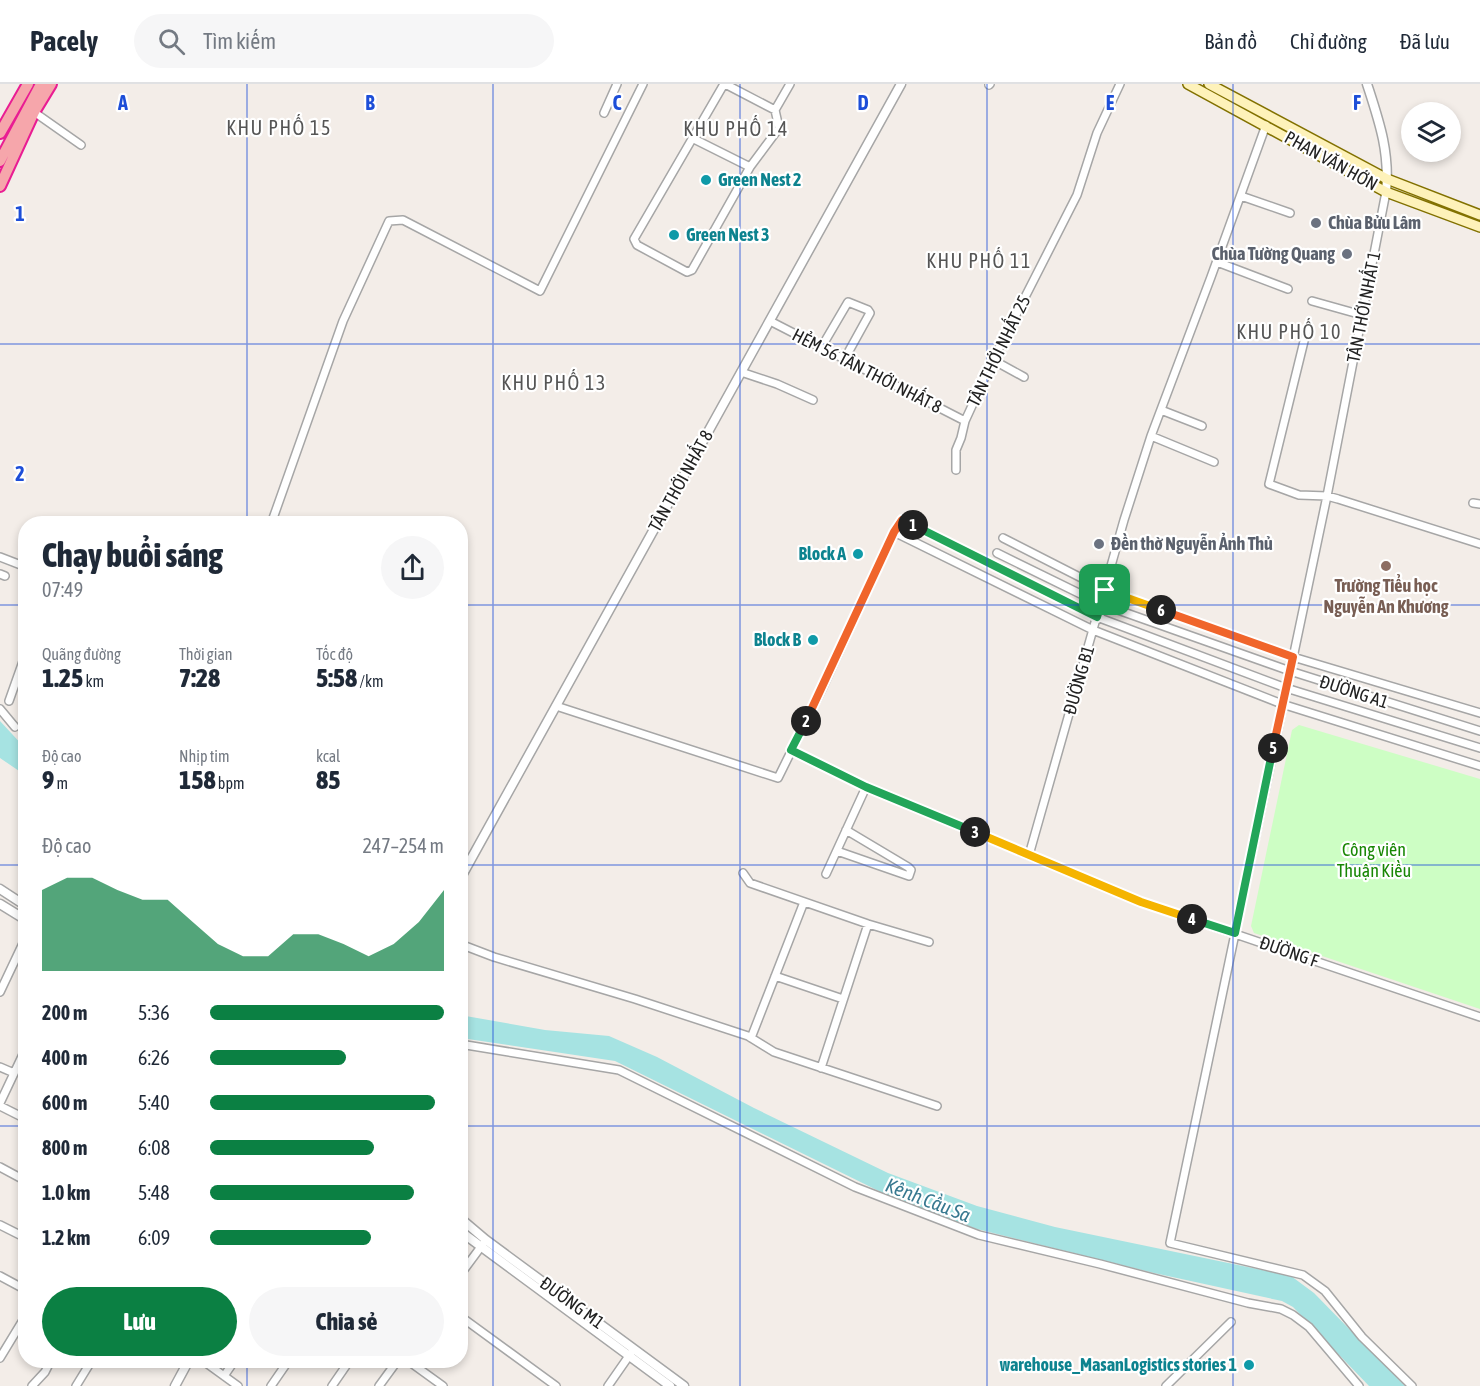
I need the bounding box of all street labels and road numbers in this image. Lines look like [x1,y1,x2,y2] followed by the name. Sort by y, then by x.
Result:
[1281,126,1381,195] street label: PHAN VĂN HỚN
[1340,249,1385,364] street label: TÂN THỚI NHẤT 1
[961,291,1035,410] street label: TÂN THỚI NHẤT 25
[789,322,946,417] street label: HẺM 56 TÂN THỚI NHẤT 8
[642,425,717,535] street label: TÂN THỚI NHẤT 8
[1059,643,1098,717] street label: ĐƯỜNG B1
[1317,671,1391,712] street label: ĐƯỜNG A1
[1257,932,1322,972] street label: ĐƯỜNG F
[536,1272,609,1333] street label: ĐƯỜNG M1

